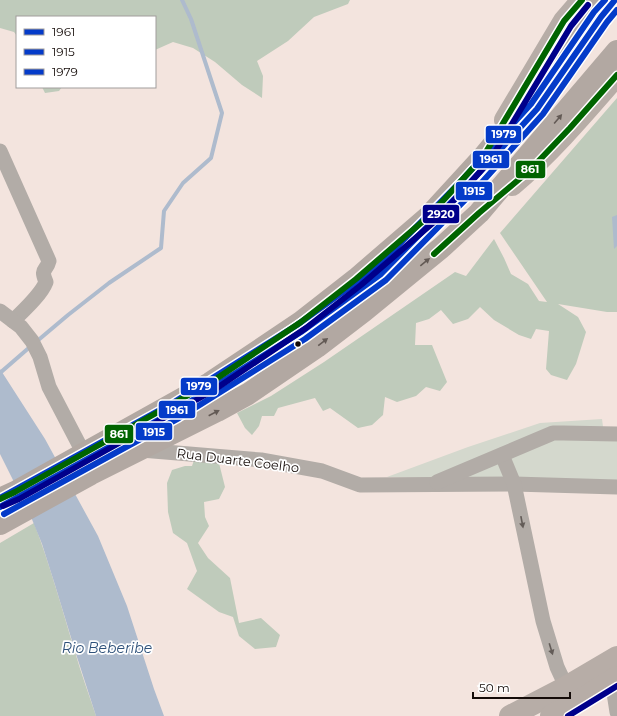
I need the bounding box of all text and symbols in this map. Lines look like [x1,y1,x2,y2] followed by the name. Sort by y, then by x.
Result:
[16,16,156,88] legend
[52,24,75,39] text: 1961
[52,44,75,59] text: 1915
[52,64,78,79] text: 1979
[554,114,563,124] one-way arrow
[485,125,522,144] line badge: 1979
[491,127,517,141] text: 1979
[472,150,510,169] line badge: 1961
[480,152,502,166] text: 1961
[515,160,546,179] line badge: 861
[521,162,539,176] text: 861
[455,181,493,201] line badge: 1915
[463,184,486,198] text: 1915
[422,204,460,224] line badge: 2920
[427,207,455,221] text: 2920
[419,257,430,266] one-way arrow
[293,339,303,349] unlabelled marker
[318,339,328,347] one-way arrow
[180,377,218,396] line badge: 1979
[186,379,212,393] text: 1979
[158,400,196,419] line badge: 1961
[166,403,188,417] text: 1961
[208,410,220,416] one-way arrow
[135,422,173,441] line badge: 1915
[104,424,134,444] line badge: 861
[143,425,166,439] text: 1915
[110,427,128,441] text: 861
[176,445,300,475] street label: Rua Duarte Coelho
[519,516,525,528] one-way arrow
[62,639,152,657] water label: Rio Beberibe
[548,643,554,655] one-way arrow
[473,674,570,700] scale bar
[479,680,510,695] text: 50 m

